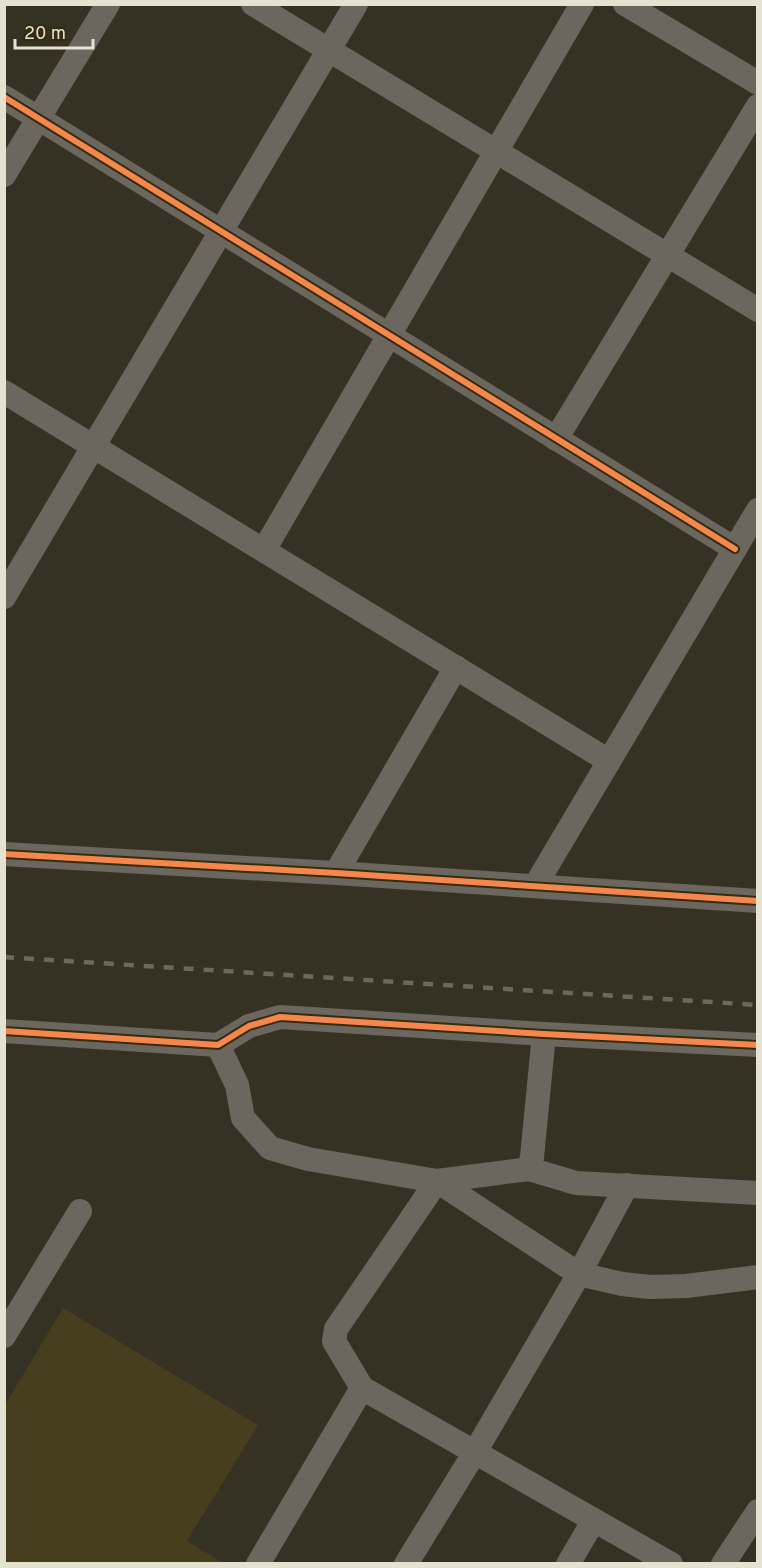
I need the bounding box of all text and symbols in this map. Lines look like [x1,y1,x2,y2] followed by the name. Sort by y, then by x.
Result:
[15,12,93,50] scale bar
[24,23,66,46] text: 20 m

